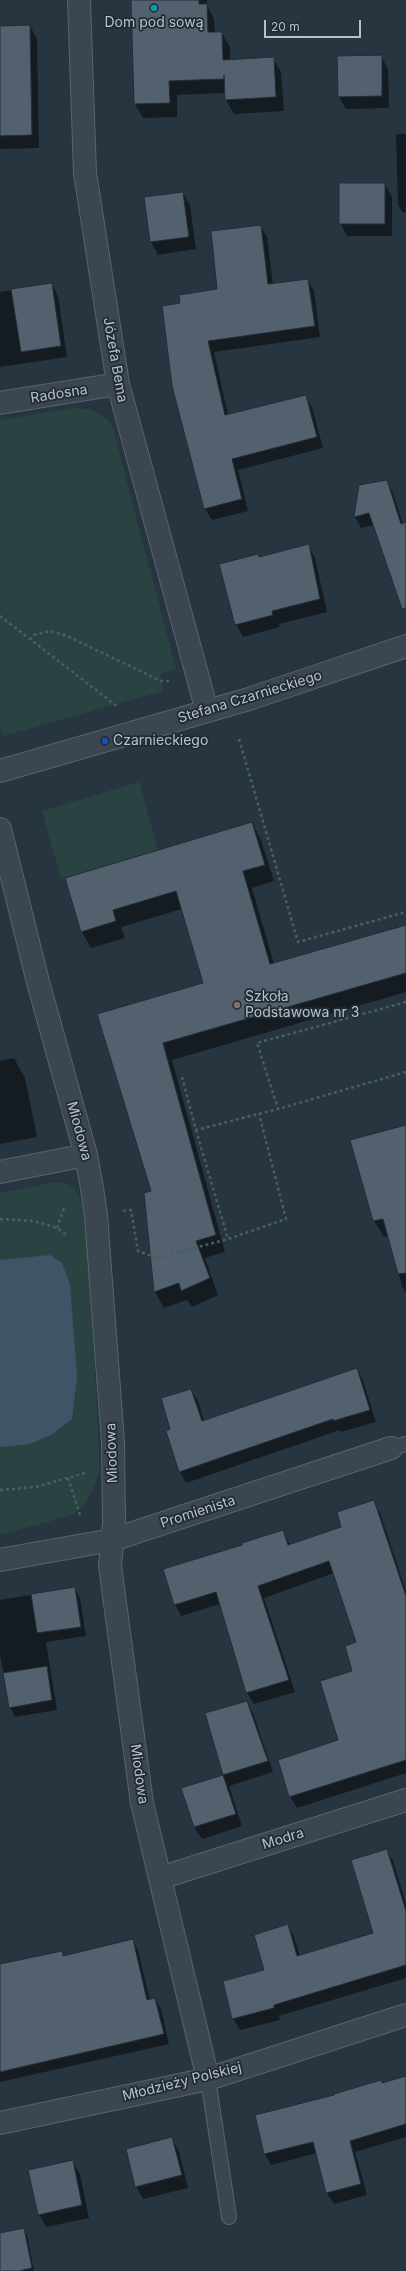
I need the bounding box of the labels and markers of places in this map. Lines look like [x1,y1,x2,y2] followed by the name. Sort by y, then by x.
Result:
[149,3,159,13] marker: Dom pod sową
[104,15,204,31] place label: Dom pod sową
[113,733,208,749] place label: Czarnieckiego
[100,736,110,746] marker: Czarnieckiego
[245,989,359,1022] place label: Szkoła Podstawowa nr 3
[232,1000,242,1010] marker: Szkoła Podstawowa nr 3

